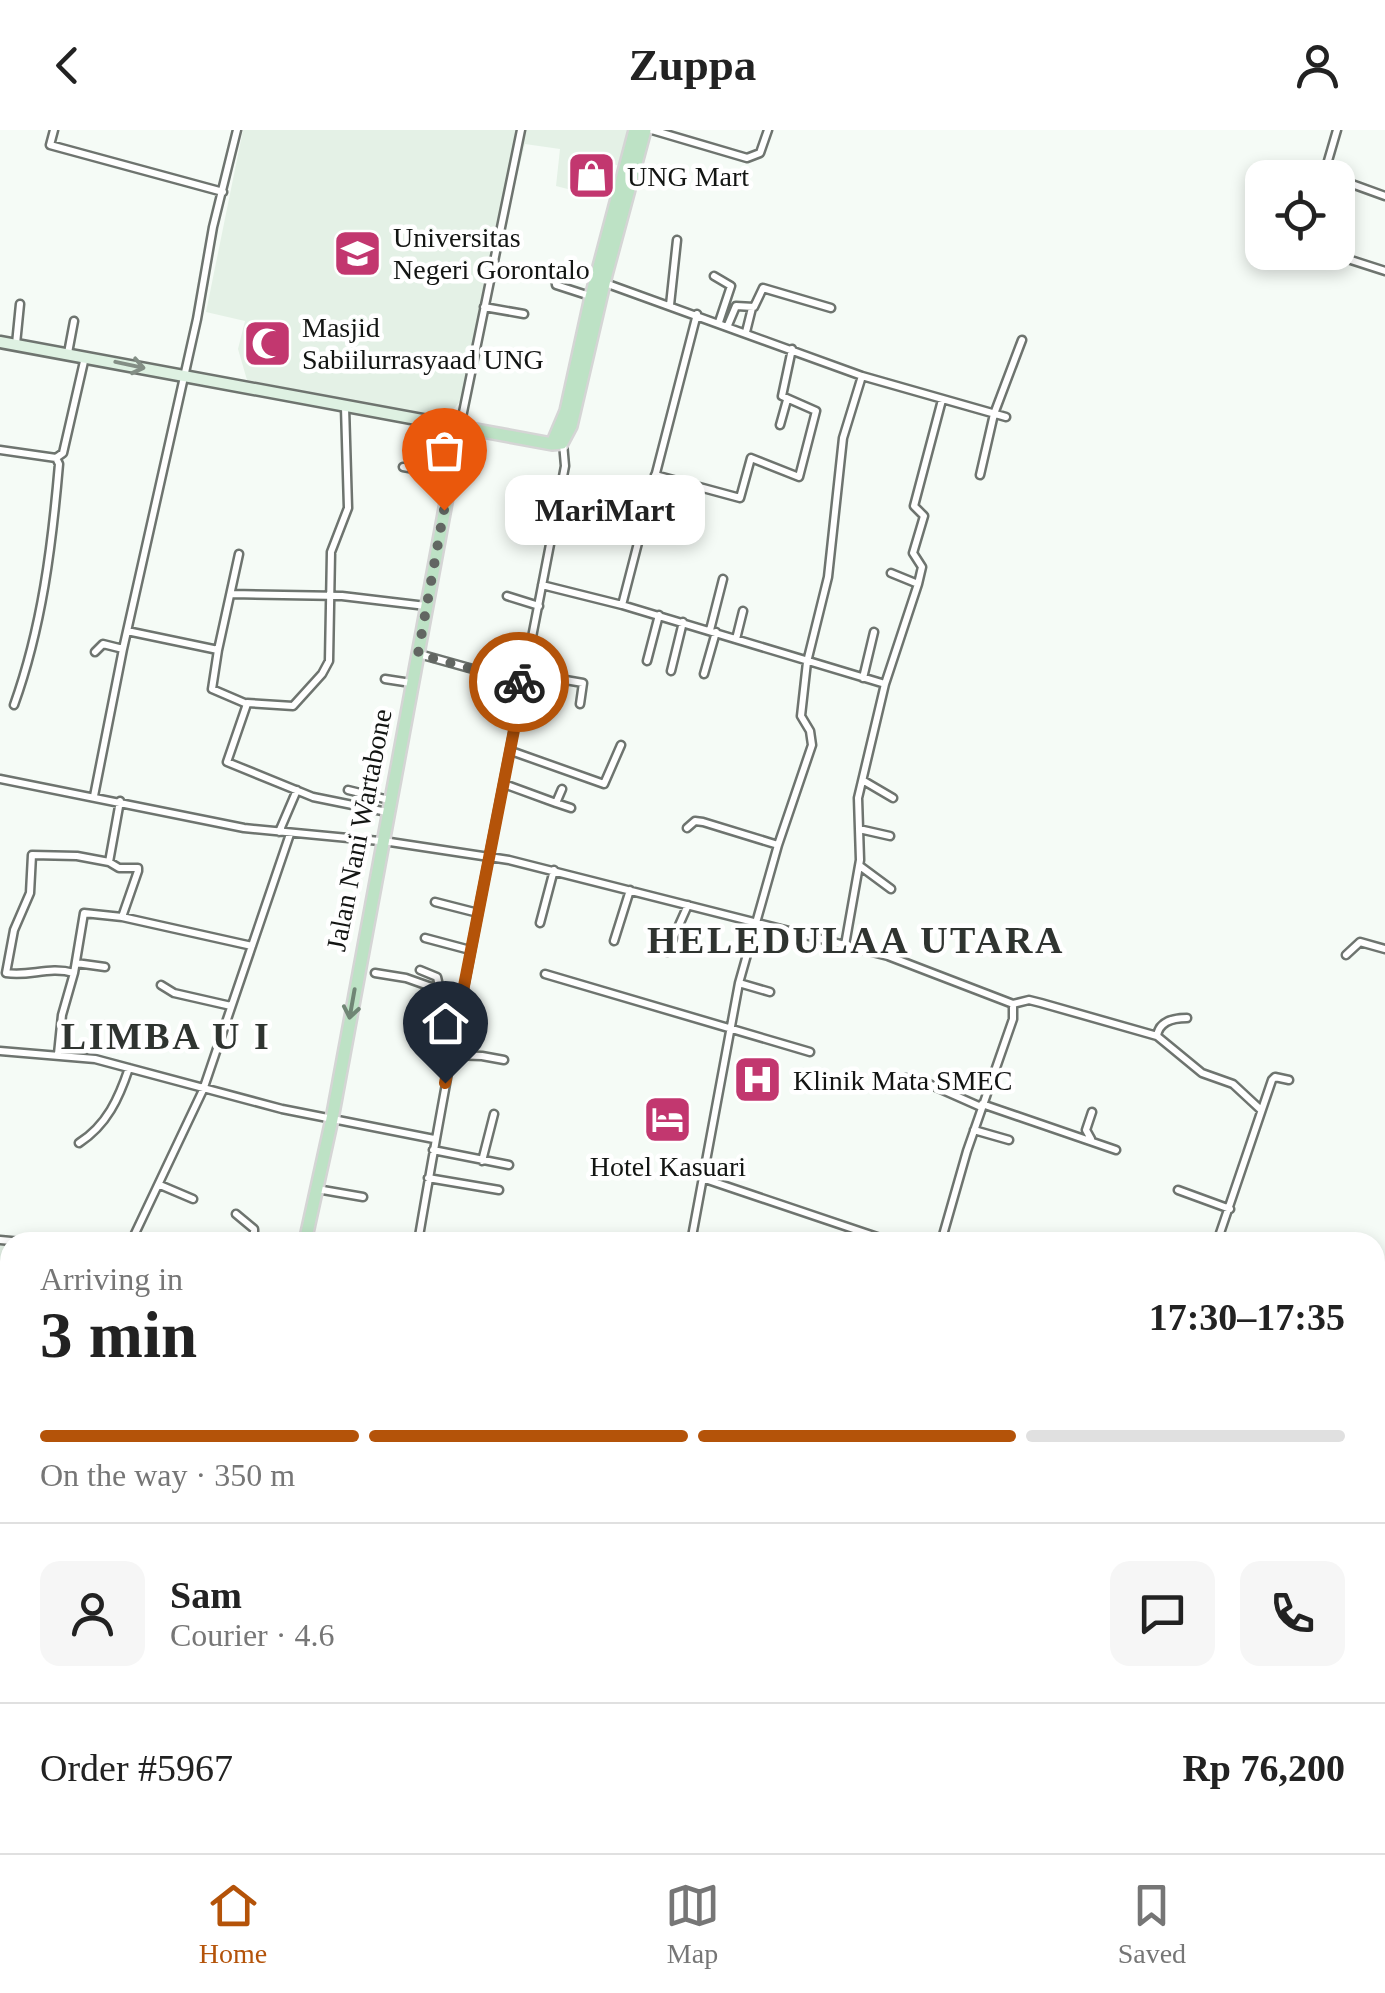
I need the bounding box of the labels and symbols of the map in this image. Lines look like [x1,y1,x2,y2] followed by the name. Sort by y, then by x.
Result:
[566,150,618,202] shop icon: UNG Mart
[627,161,749,192] place label: UNG Mart
[393,222,590,285] place label: Universitas Negeri Gorontalo
[332,227,384,279] school or university icon: Universitas Negeri Gorontalo
[302,312,544,375] place label: Masjid Sabiilurrasyaad UNG
[241,317,293,369] mosque icon: Masjid Sabiilurrasyaad UNG
[113,357,145,376] one-way arrow
[402,408,487,511] pin
[504,475,704,545] callout: MariMart
[469,632,569,732] courier
[320,706,398,954] street label: Jalan Nani Wartabone
[647,919,1065,961] district label: HELEDULAA UTARA
[403,981,488,1084] pin
[342,987,361,1020] one-way arrow
[61,1015,271,1057] district label: LIMBA U I
[732,1054,784,1106] hospital icon: Klinik Mata SMEC
[793,1065,1012,1096] place label: Klinik Mata SMEC
[642,1093,694,1145] hotel icon: Hotel Kasuari
[590,1151,746,1182] place label: Hotel Kasuari

